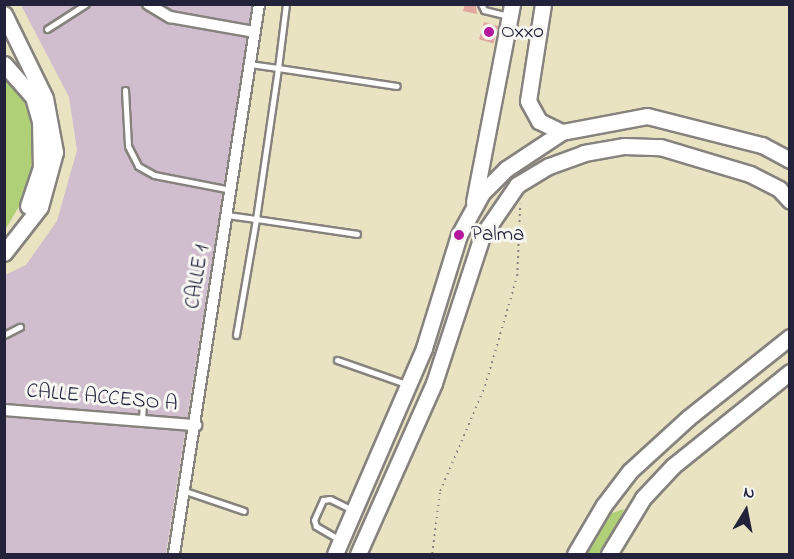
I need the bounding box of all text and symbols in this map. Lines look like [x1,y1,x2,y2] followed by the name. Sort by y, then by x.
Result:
[501,19,544,45] place label: Oxxo
[482,25,496,39] marker: Oxxo
[471,222,524,248] place label: Palma
[452,228,466,242] marker: Palma
[180,243,216,311] street label: CALLE 1
[25,379,179,417] street label: CALLE ACCESO A
[716,481,776,541] north arrow
[742,481,757,506] text: N

